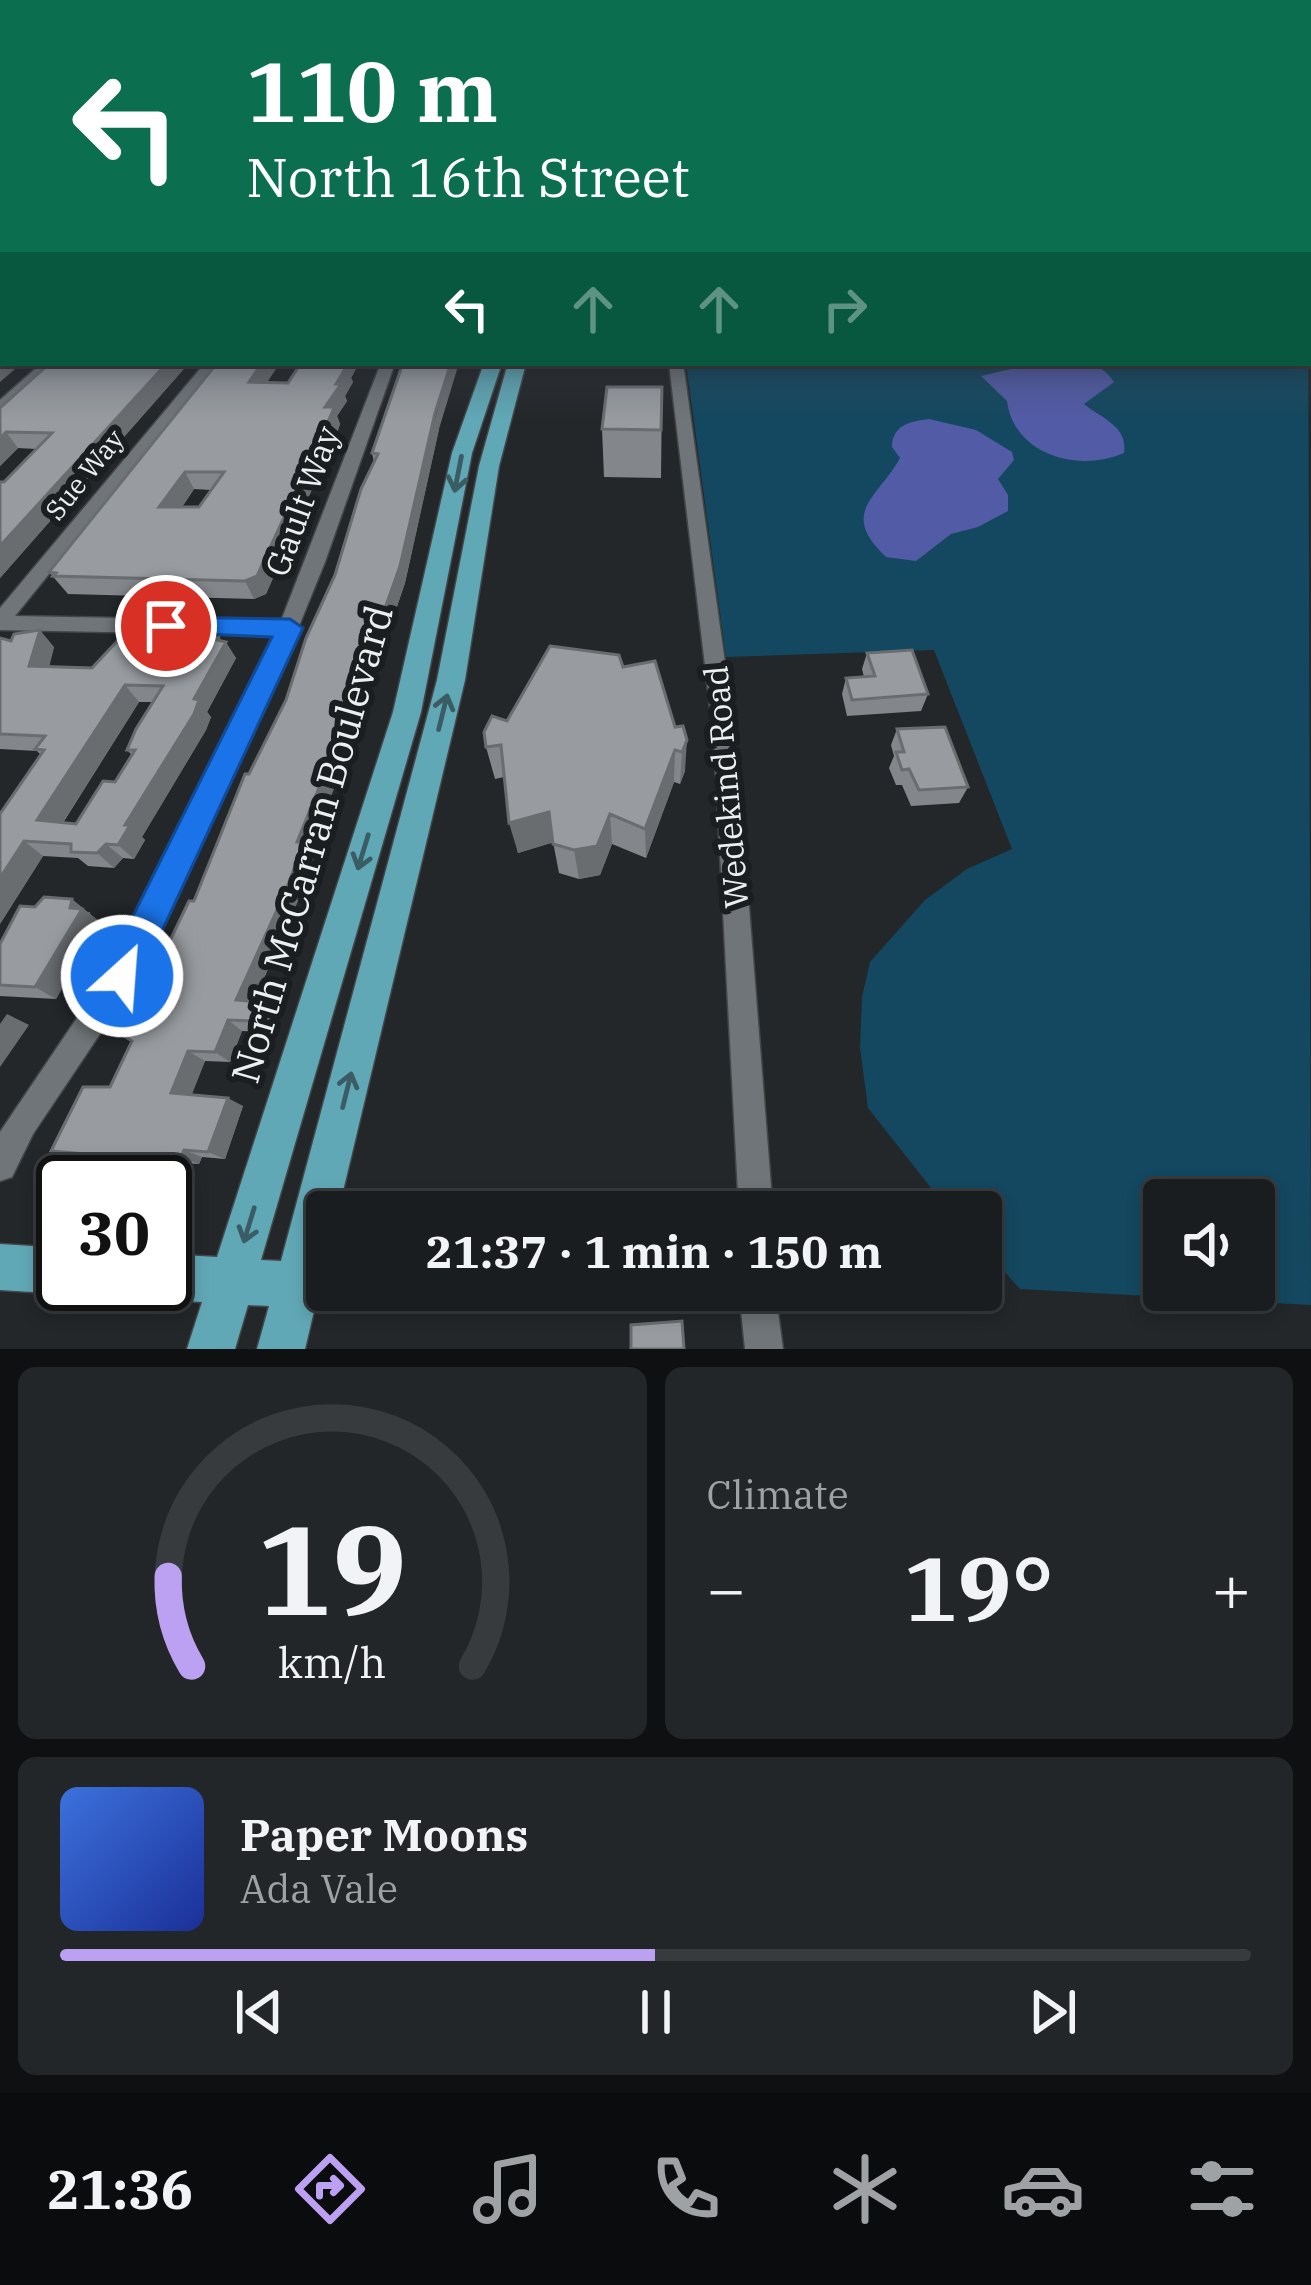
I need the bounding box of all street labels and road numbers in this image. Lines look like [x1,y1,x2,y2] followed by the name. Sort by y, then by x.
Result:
[254,419,349,582] street label: Gault Way
[37,421,131,527] street label: Sue Way
[219,599,404,1089] street label: North McCarran Boulevard
[693,664,758,910] street label: Wedekind Road

